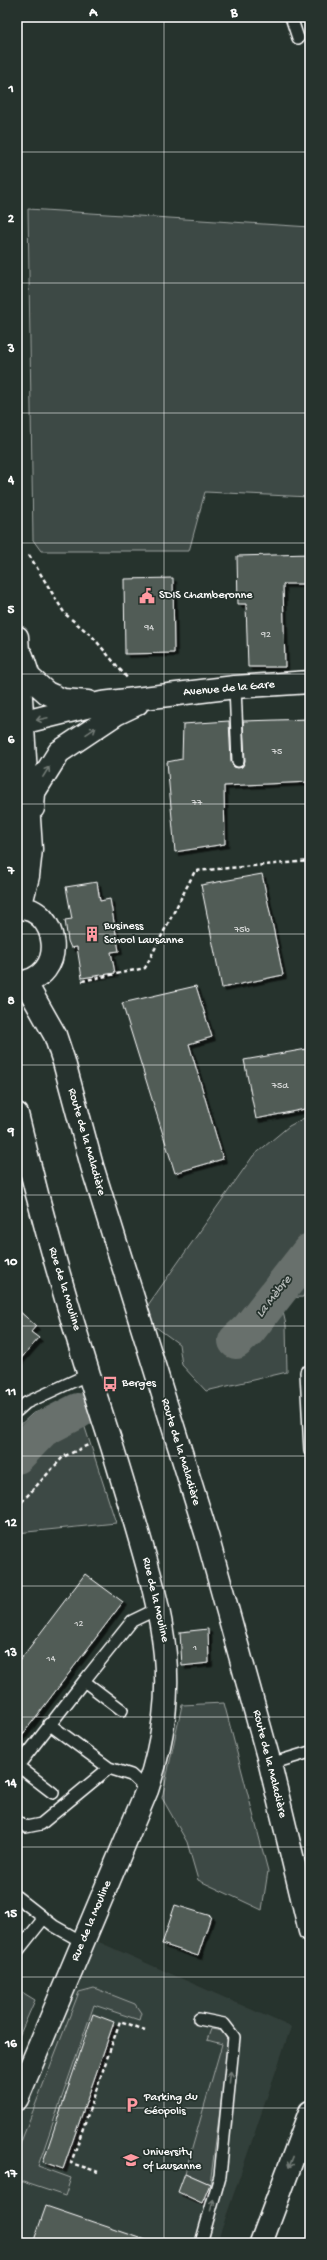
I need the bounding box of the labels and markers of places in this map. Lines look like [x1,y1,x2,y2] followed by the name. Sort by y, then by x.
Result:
[138,587,156,605] public building icon: SDIS Chamberonne
[159,589,253,603] place label: SDIS Chamberonne
[103,920,184,948] place label: Business School Lausanne
[83,925,101,943] building icon: Business School Lausanne
[101,1375,119,1393] bus stop icon: Berges
[121,1377,157,1391] place label: Berges
[143,2091,198,2119] place label: Parking du Géopolis
[123,2096,141,2114] parking icon: Parking du Géopolis
[143,2146,202,2174] place label: University of Lausanne
[122,2151,140,2169] school or university icon: University of Lausanne

